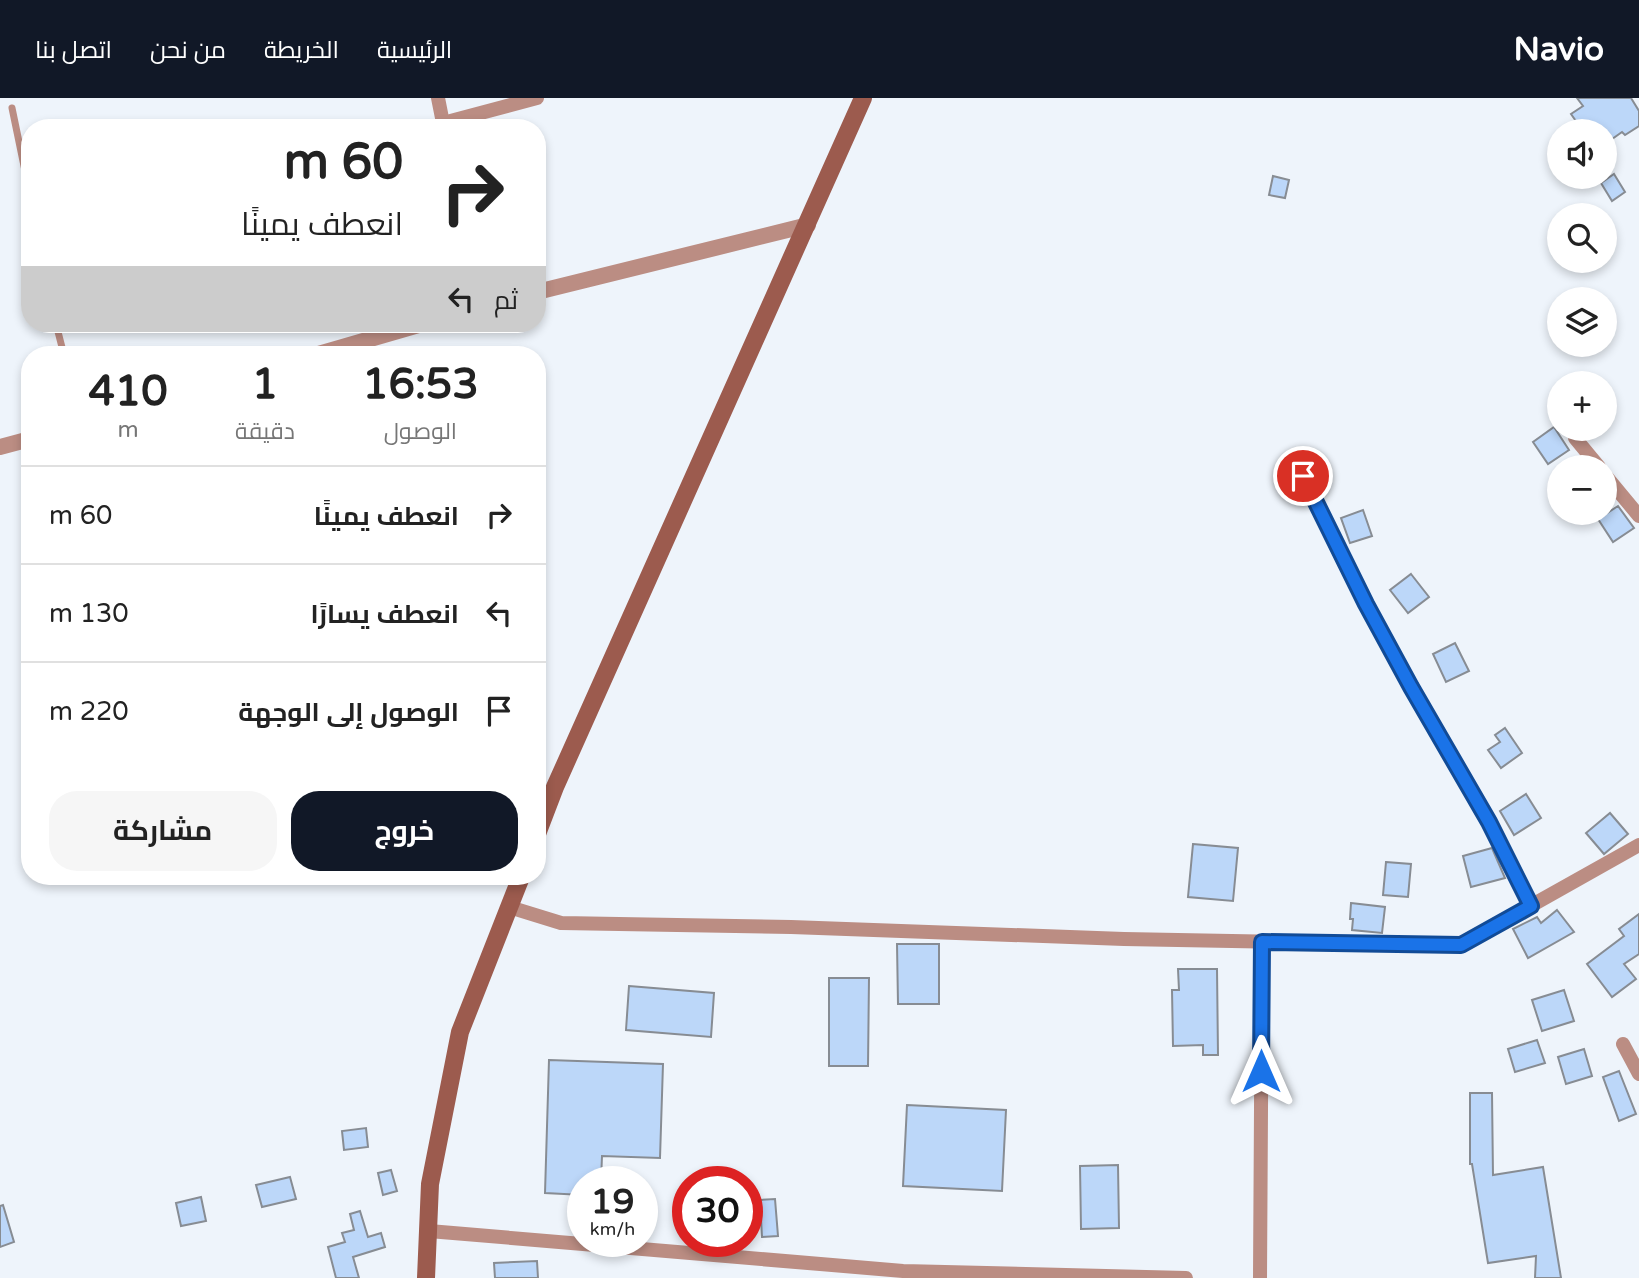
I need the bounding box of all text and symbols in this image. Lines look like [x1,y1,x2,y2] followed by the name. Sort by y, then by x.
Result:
[1513,30,1604,69] text: Navio
[35,36,112,65] text: اتصل بنا
[150,36,226,65] text: من نحن
[264,36,339,65] text: الخريطة
[377,36,452,65] text: الرئيسية
[1547,119,1617,525] map controls
[1547,119,1617,189] button: sound
[284,133,403,192] text: 60 m
[427,147,518,238] icon: right
[1547,203,1617,273] button: search
[241,206,403,244] text: انعطف يمينًا
[442,280,480,318] icon: left
[494,285,518,316] text: ثم
[1547,287,1617,357] button: layers
[252,359,278,410] text: 1
[362,359,479,410] text: 16:53
[88,366,168,417] text: 410
[1547,371,1617,441] button: +
[117,416,139,444] text: m
[235,418,295,446] text: دقيقة
[384,418,457,446] text: الوصول
[1273,446,1333,506] pin
[1547,455,1617,525] button: −
[1284,457,1322,495] icon: arrive
[480,496,518,534] icon: right
[49,500,112,531] text: 60 m
[314,501,459,532] text: انعطف يمينًا
[480,594,518,632] icon: left
[49,598,129,629] text: 130 m
[310,599,459,630] text: انعطف يسارًا
[480,692,518,730] icon: arrive
[49,696,129,727] text: 220 m
[238,697,459,728] text: الوصول إلى الوجهة
[49,791,277,871] button: مشاركة
[291,791,518,871] button: خروج
[1224,1034,1298,1108] position arrow
[672,1166,763,1257] speed limit sign: 30
[591,1181,634,1223] text: 19
[590,1218,635,1240] text: km/h

